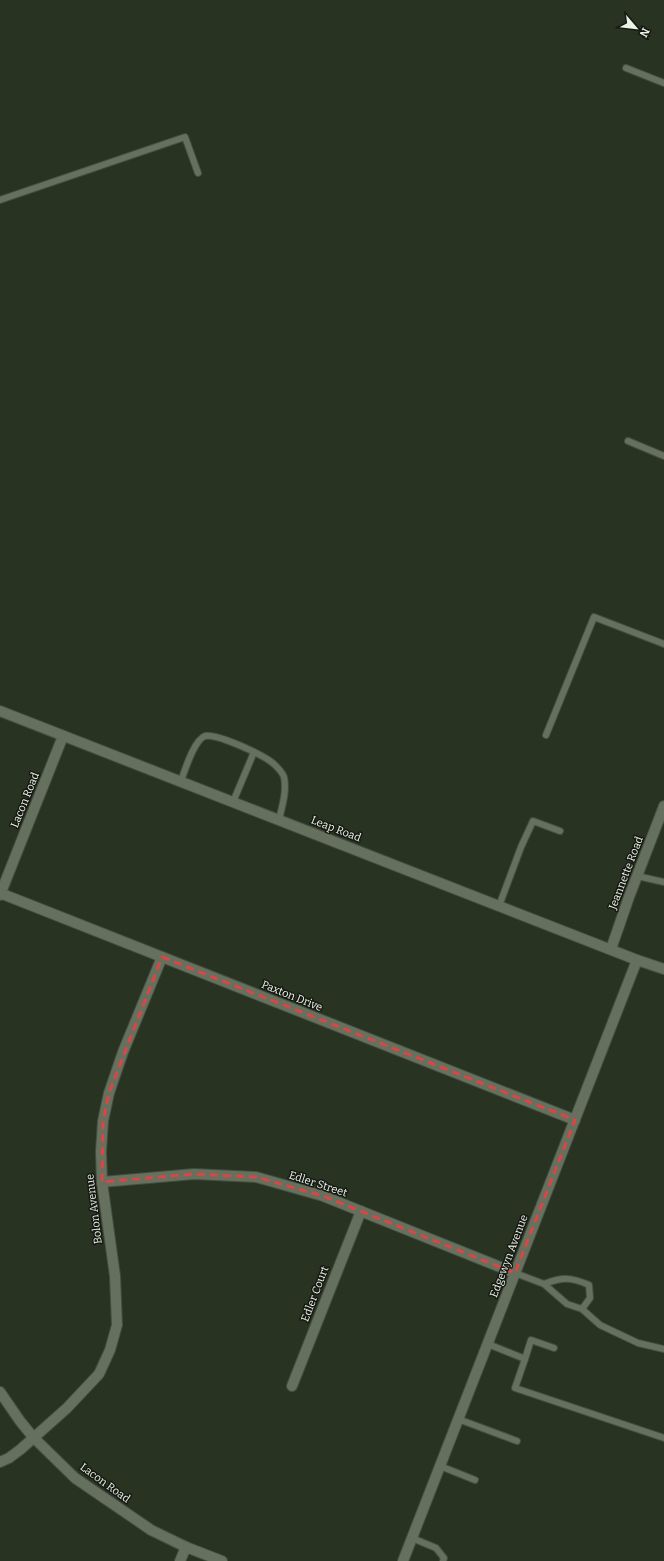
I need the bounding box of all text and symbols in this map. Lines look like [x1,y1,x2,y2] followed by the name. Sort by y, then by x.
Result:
[616,8,656,48] north arrow
[636,26,652,40] text: N
[8,770,42,830] street label: Lacon Road
[309,814,363,845] street label: Leap Road
[606,834,646,912] street label: Jeannette Road
[260,978,324,1014] street label: Paxton Drive
[287,1168,349,1200] street label: Edler Street
[83,1173,105,1245] street label: Bolon Avenue
[487,1213,531,1299] street label: Edgewyn Avenue
[298,1264,332,1324] street label: Edler Court
[77,1460,133,1506] street label: Lacon Road

